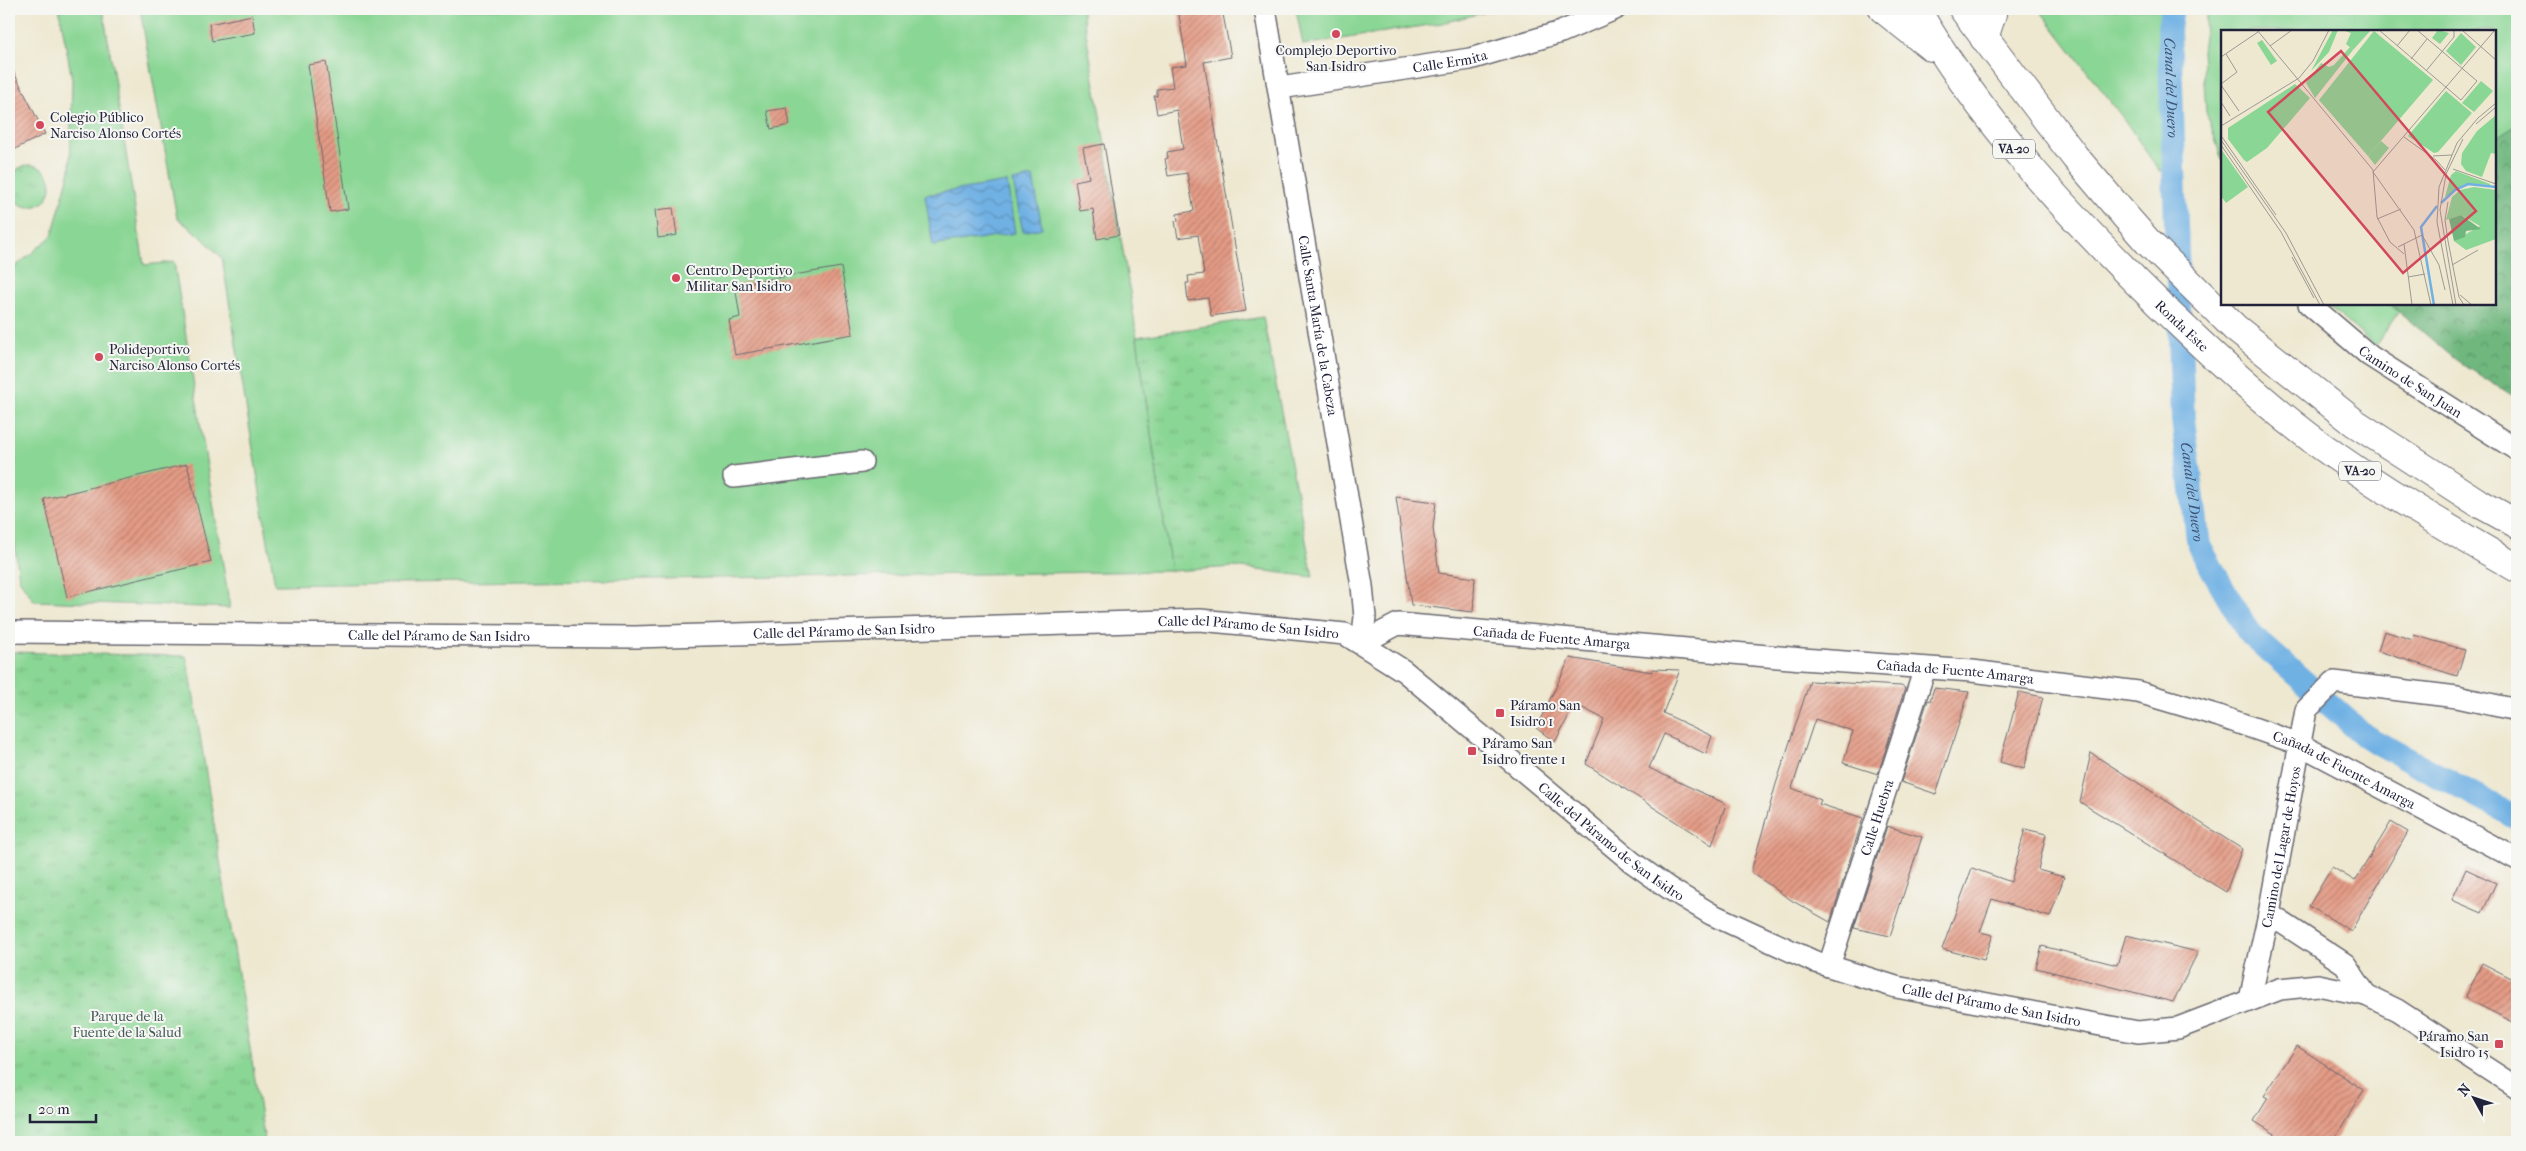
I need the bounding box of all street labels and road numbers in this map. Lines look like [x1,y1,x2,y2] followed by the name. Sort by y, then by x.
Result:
[1412,46,1490,77] street label: Calle Ermita
[1993,140,2035,158] road number: VA-20
[1294,234,1341,418] street label: Calle Santa María de la Cabeza
[2151,297,2212,356] street label: Ronda Este
[2355,342,2465,422] street label: Camino de San Juan
[2339,462,2381,481] road number: VA-20
[1158,612,1340,642] street label: Calle del Páramo de San Isidro
[753,620,935,642] street label: Calle del Páramo de San Isidro
[1472,623,1631,653] street label: Cañada de Fuente Amarga
[348,627,530,645] street label: Calle del Páramo de San Isidro
[1876,656,2035,688] street label: Cañada de Fuente Amarga
[2271,728,2419,813] street label: Cañada de Fuente Amarga
[2258,765,2305,930] street label: Camino del Lagar de Hoyos
[1857,777,1898,858] street label: Calle Huebra
[1534,779,1687,905] street label: Calle del Páramo de San Isidro
[1900,980,2082,1030] street label: Calle del Páramo de San Isidro

